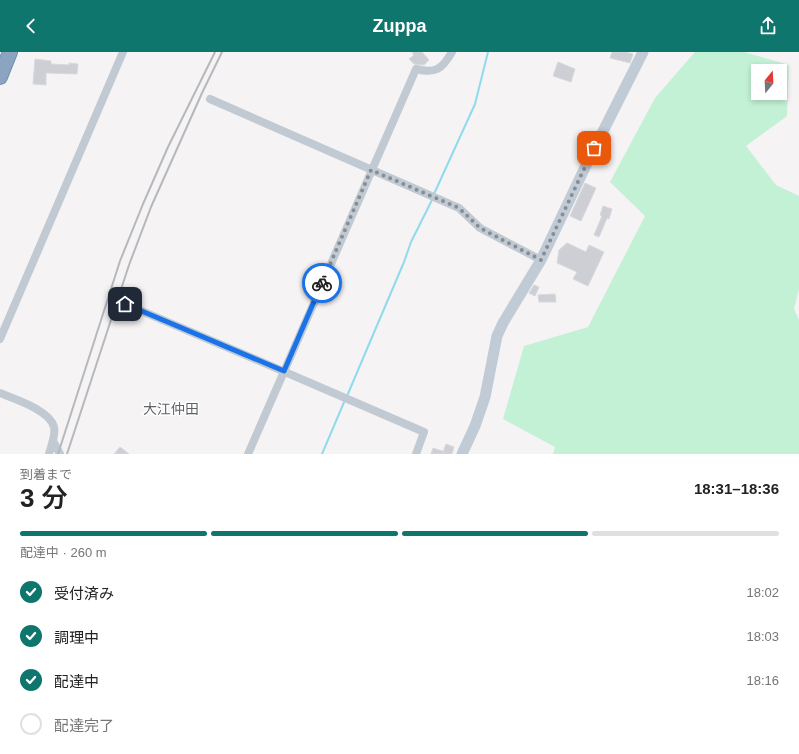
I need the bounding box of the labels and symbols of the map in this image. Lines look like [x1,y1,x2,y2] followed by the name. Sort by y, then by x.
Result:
[751,64,787,100] north arrow
[577,131,611,165] pin
[302,263,342,303] courier
[108,287,142,321] pin
[143,401,199,417] district label: 大江仲田

